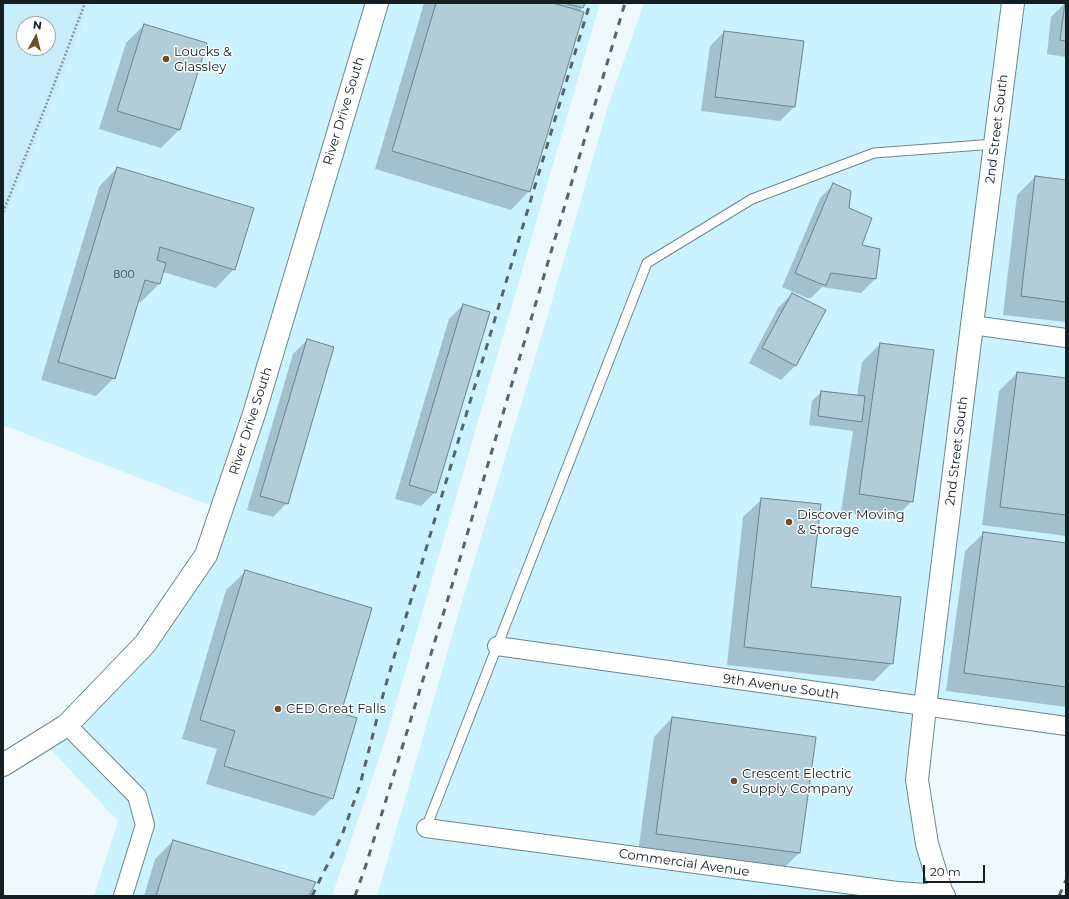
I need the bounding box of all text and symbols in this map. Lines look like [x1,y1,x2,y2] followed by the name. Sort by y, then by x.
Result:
[16,16,56,56] north arrow
[32,18,43,33] text: N
[174,44,232,75] place label: Loucks & Glassley
[161,54,171,64] marker: Loucks & Glassley
[320,55,368,167] street label: River Drive South
[983,73,1011,185] street label: 2nd Street South
[113,268,135,282] house number: 800
[226,365,276,477] street label: River Drive South
[943,395,971,507] street label: 2nd Street South
[797,507,905,538] place label: Discover Moving & Storage
[784,517,794,527] marker: Discover Moving & Storage
[722,671,840,703] street label: 9th Avenue South
[286,701,386,717] place label: CED Great Falls
[273,704,283,714] marker: CED Great Falls
[742,766,853,797] place label: Crescent Electric Supply Company
[729,776,739,786] marker: Crescent Electric Supply Company
[618,846,750,880] street label: Commercial Avenue
[925,857,987,883] scale bar
[930,864,961,879] text: 20 m

